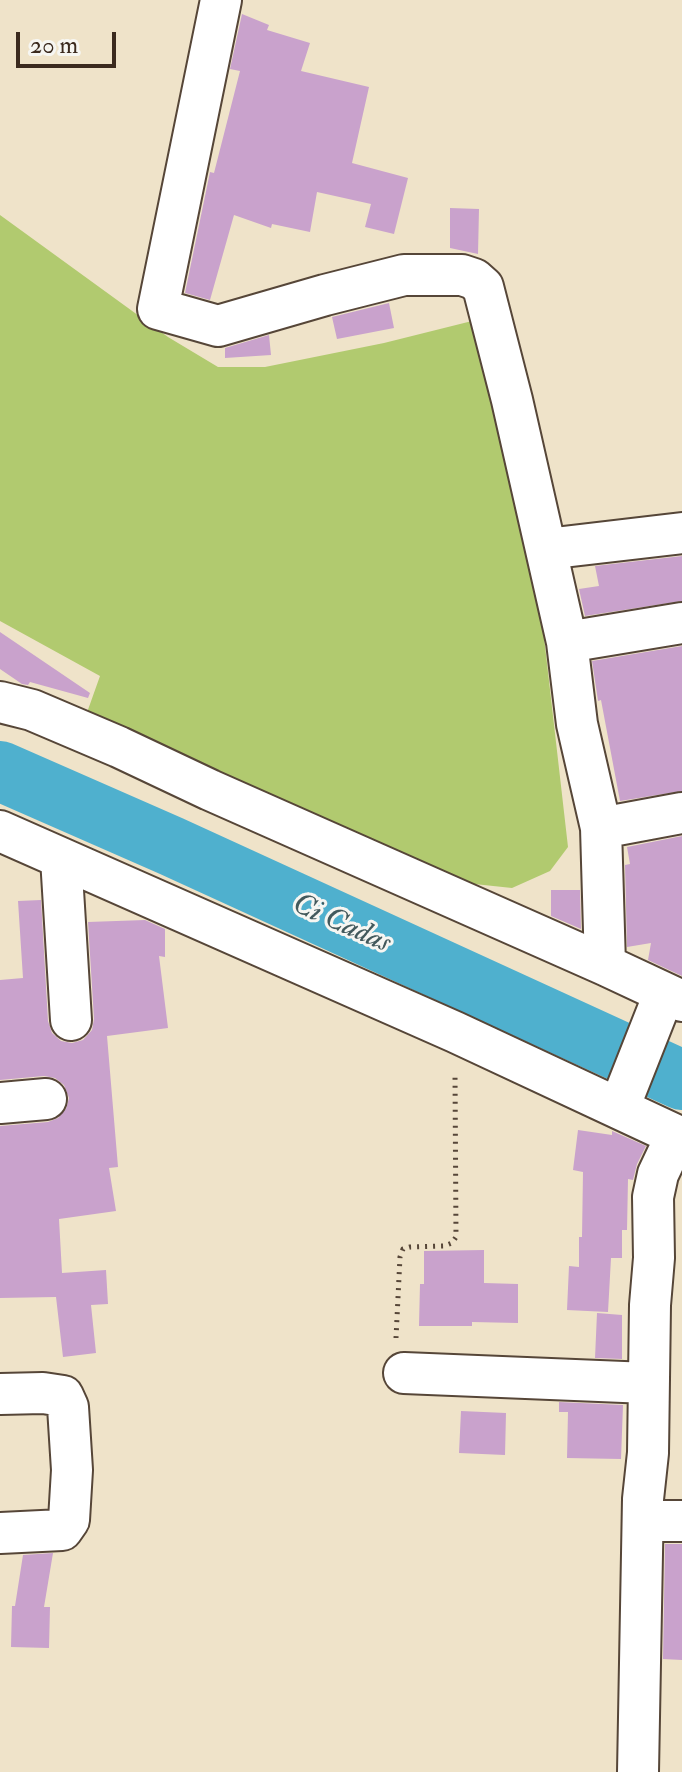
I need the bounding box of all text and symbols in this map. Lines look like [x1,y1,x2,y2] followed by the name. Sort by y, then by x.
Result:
[20,16,120,66] scale bar
[30,30,78,61] text: 20 m
[286,887,396,963] water label: Ci Cadas

